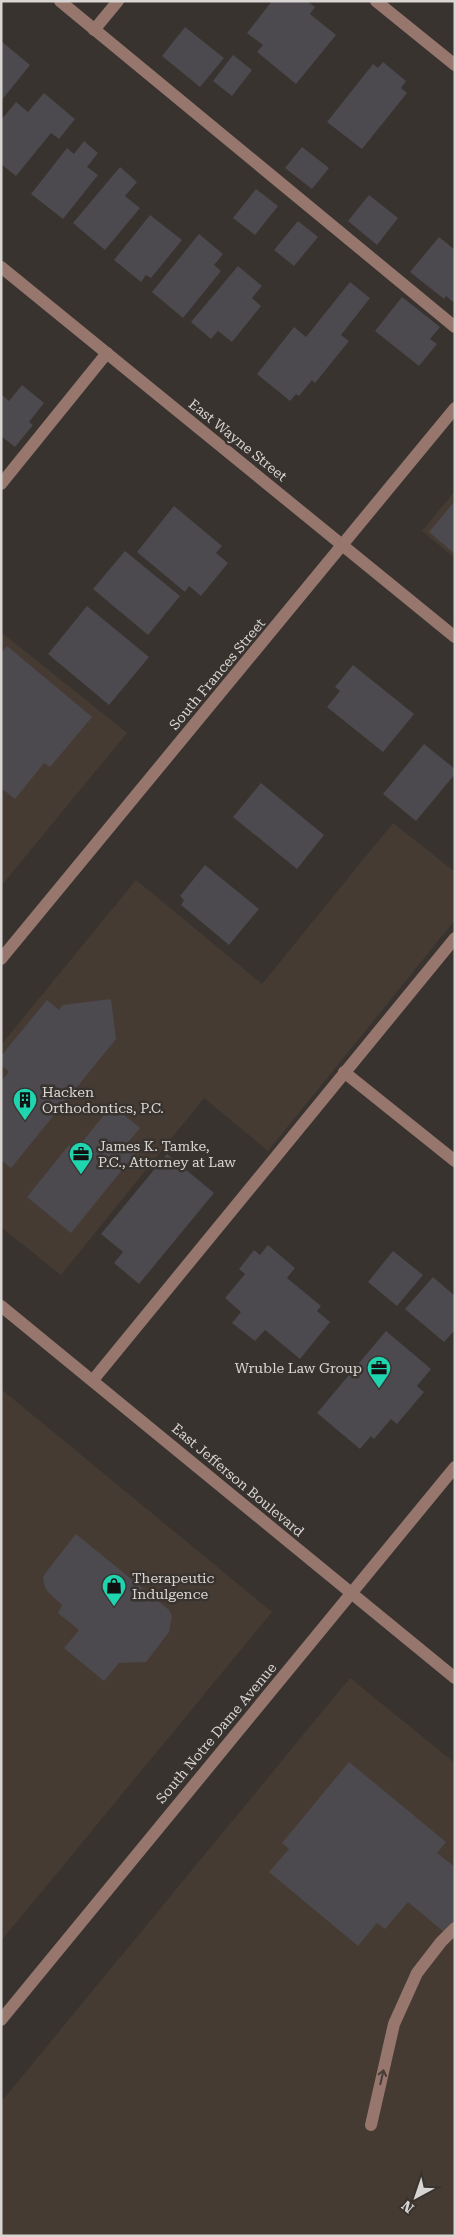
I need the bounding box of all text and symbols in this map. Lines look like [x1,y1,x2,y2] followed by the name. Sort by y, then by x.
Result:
[186,396,290,484] street label: East Wayne Street
[166,615,268,733] street label: South Frances Street
[42,1084,164,1116] place label: Hacken Orthodontics, P.C.
[12,1087,38,1121] building icon: Hacken Orthodontics, P.C.
[98,1138,236,1170] place label: James K. Tamke, P.C., Attorney at Law
[68,1141,94,1175] office icon: James K. Tamke, P.C., Attorney at Law
[366,1355,392,1389] office icon: Wruble Law Group
[235,1360,362,1376] place label: Wruble Law Group
[169,1420,307,1540] street label: East Jefferson Boulevard
[132,1570,215,1602] place label: Therapeutic Indulgence
[101,1573,127,1607] shop icon: Therapeutic Indulgence
[153,1659,280,1806] street label: South Notre Dame Avenue
[378,2070,387,2086] one-way arrow
[391,2172,441,2222] north arrow
[398,2197,417,2217] text: N

